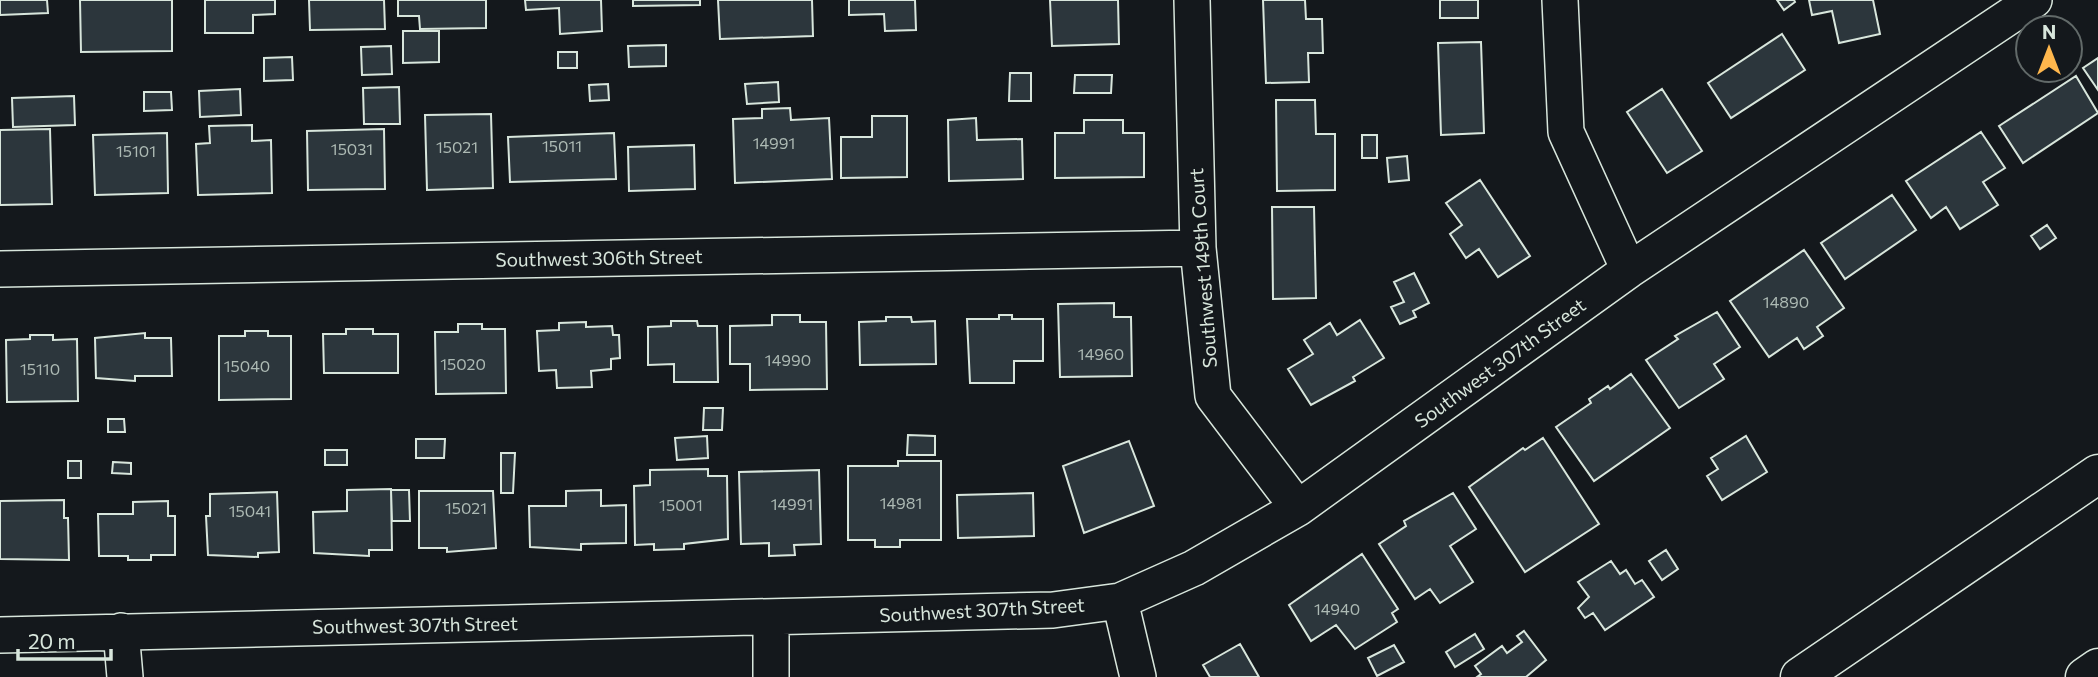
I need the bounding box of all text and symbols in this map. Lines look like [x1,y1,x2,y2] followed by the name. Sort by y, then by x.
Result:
[2014,14,2084,84] north arrow
[2042,20,2056,43] text: N
[753,133,795,152] house number: 14991
[542,136,582,155] house number: 15011
[436,137,478,156] house number: 15021
[331,139,373,158] house number: 15031
[116,141,156,160] house number: 15101
[1184,167,1221,369] street label: Southwest 149th Court
[495,244,703,271] street label: Southwest 306th Street
[1763,292,1809,311] house number: 14890
[1410,293,1590,432] street label: Southwest 307th Street
[1078,344,1124,363] house number: 14960
[765,350,811,369] house number: 14990
[440,354,486,373] house number: 15020
[224,356,270,375] house number: 15040
[20,359,60,378] house number: 15110
[880,493,922,512] house number: 14981
[771,494,813,513] house number: 14991
[659,495,703,514] house number: 15001
[445,498,487,517] house number: 15021
[229,501,271,520] house number: 15041
[879,593,1085,626] street label: Southwest 307th Street
[1314,599,1360,618] house number: 14940
[312,611,518,638] street label: Southwest 307th Street
[18,618,110,662] scale bar
[28,628,76,653] text: 20 m

